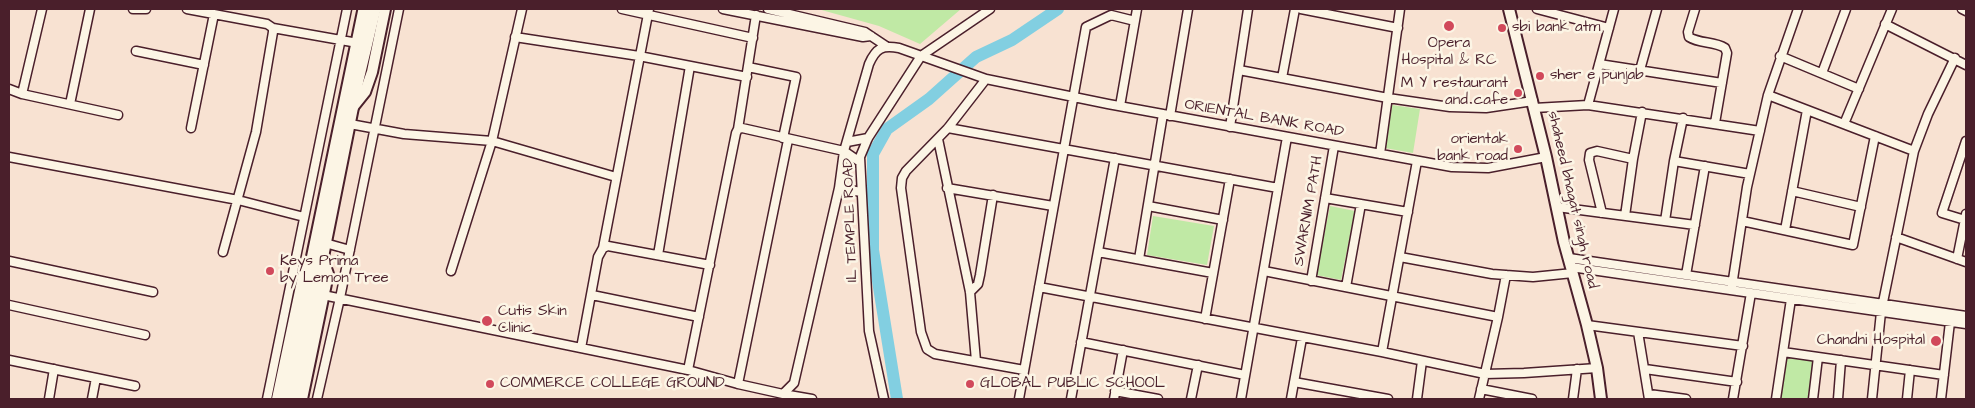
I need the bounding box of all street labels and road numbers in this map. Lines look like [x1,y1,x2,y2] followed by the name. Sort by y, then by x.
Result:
[1183,96,1345,142] street label: ORIENTAL BANK ROAD
[1543,110,1601,290] street label: shaheed bhagat singh road
[1290,154,1328,268] street label: SWARNIM PATH
[840,158,862,282] street label: IL TEMPLE ROAD

